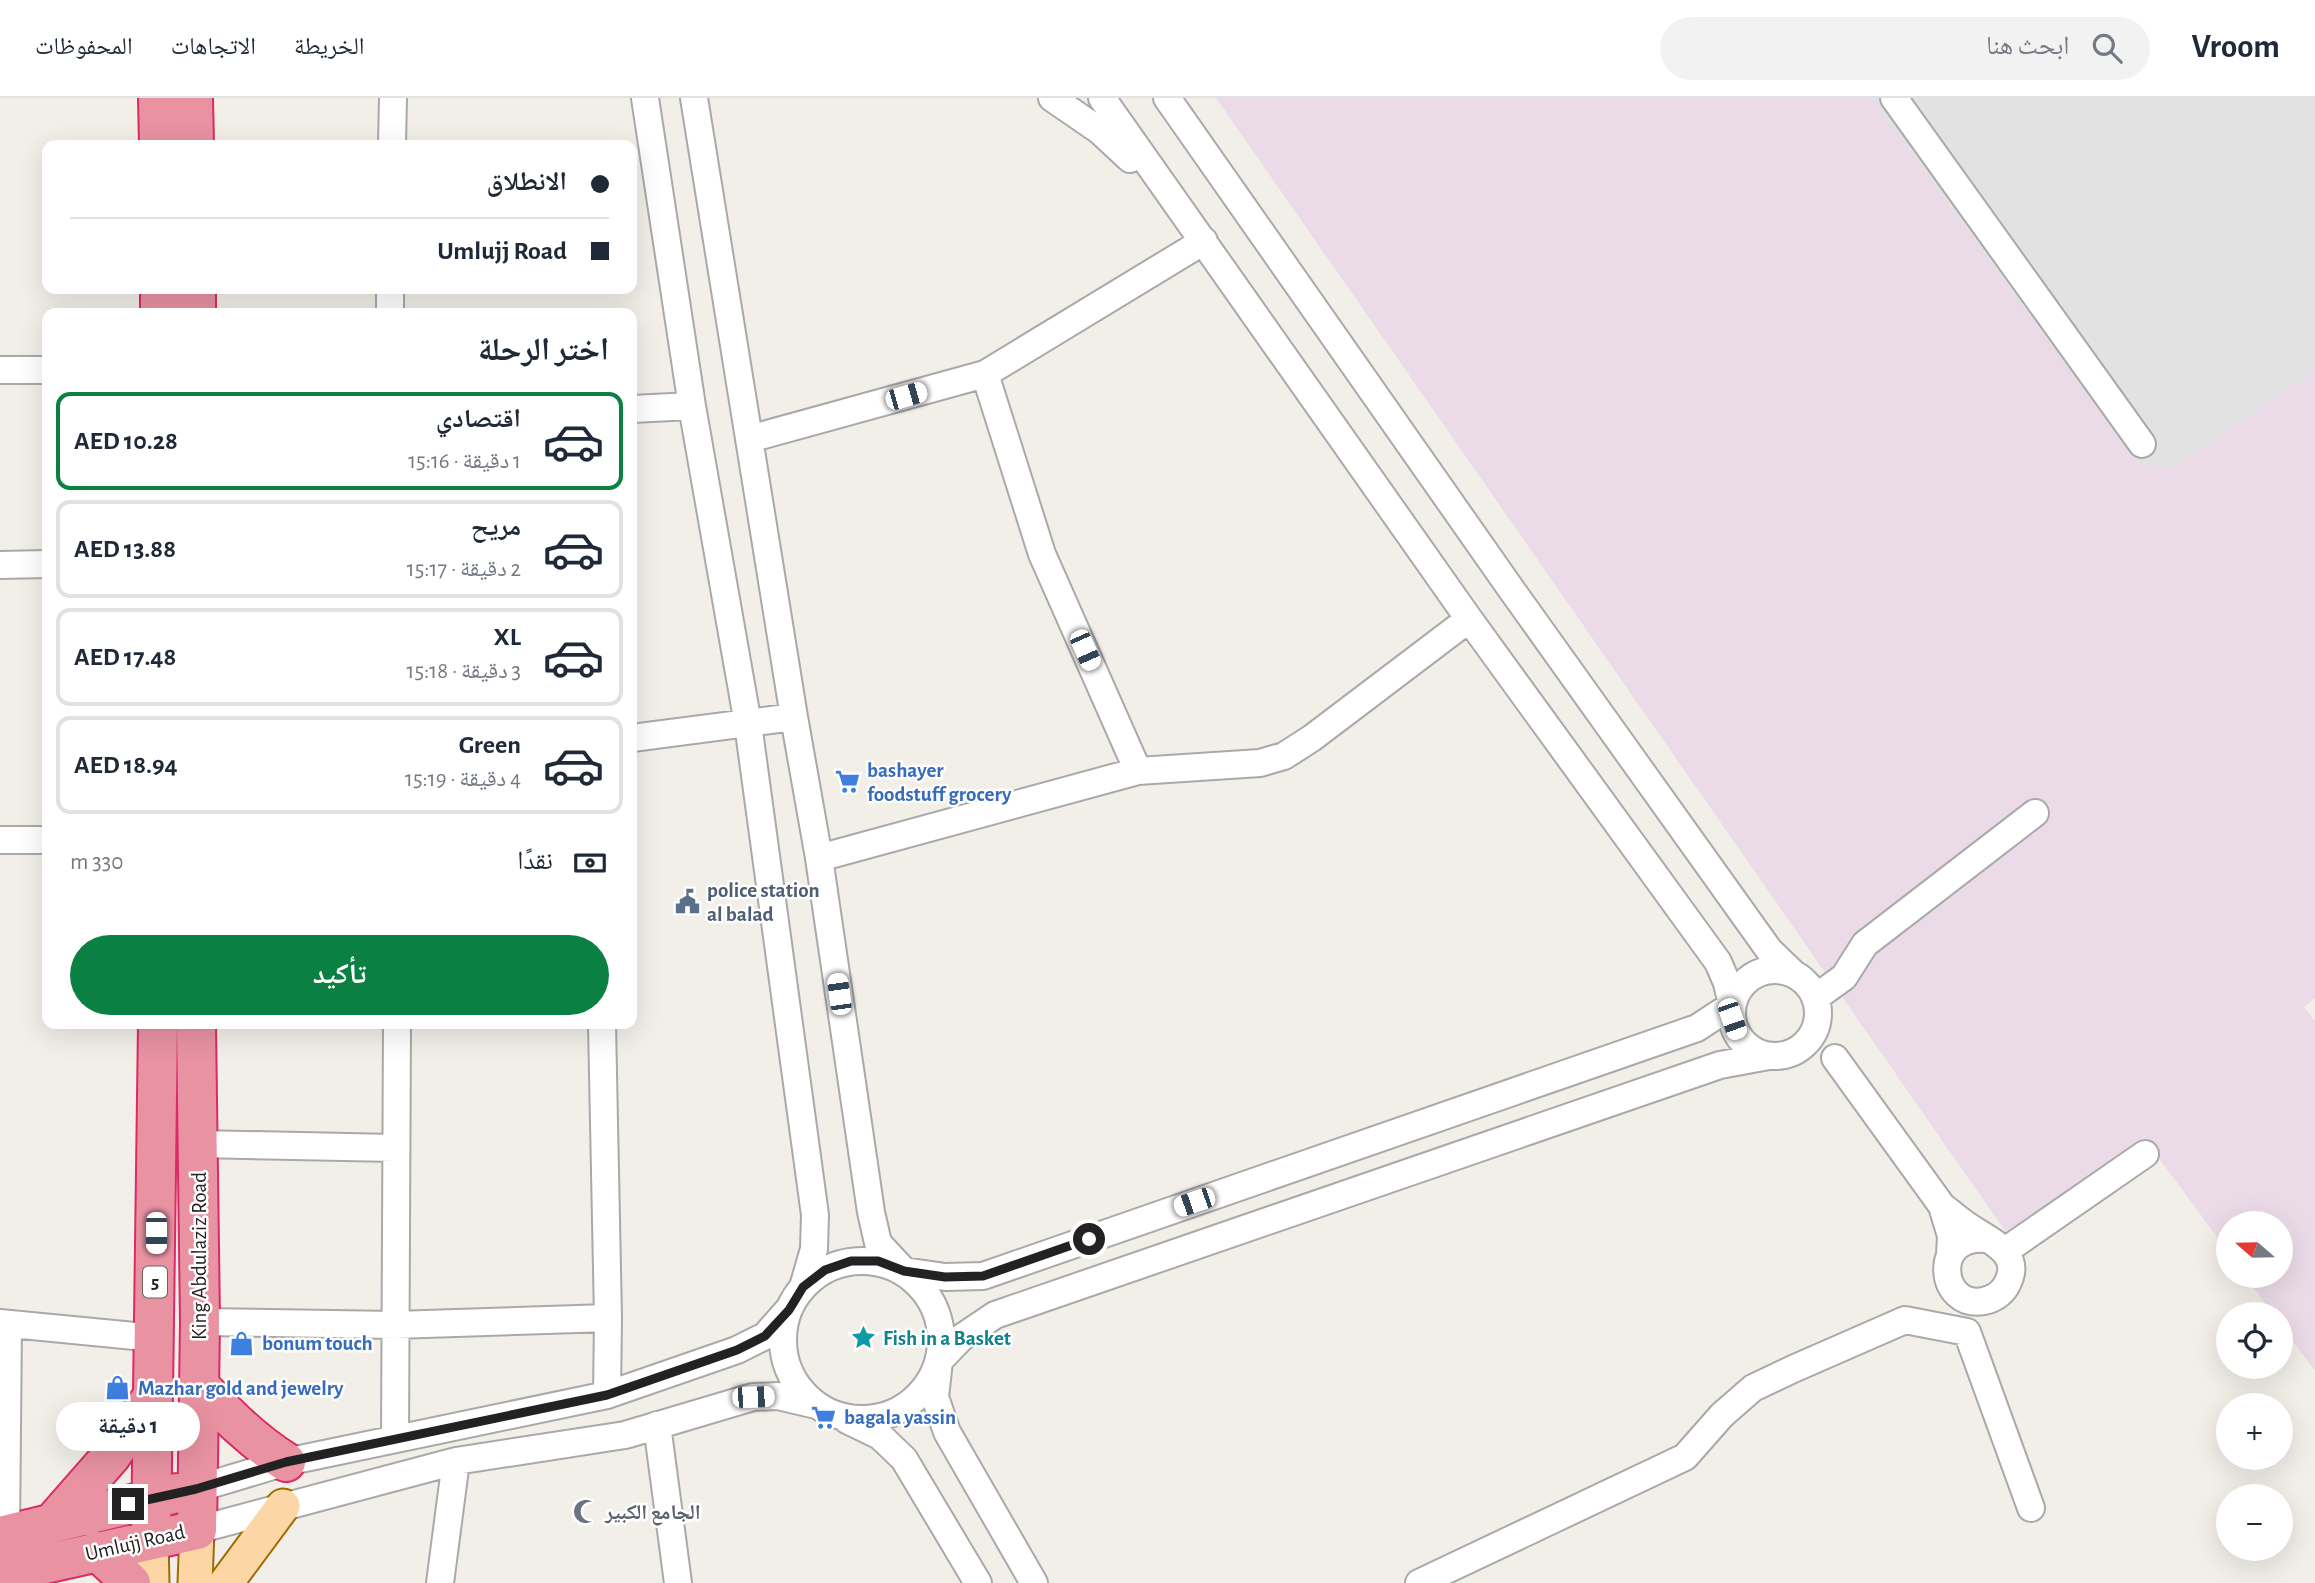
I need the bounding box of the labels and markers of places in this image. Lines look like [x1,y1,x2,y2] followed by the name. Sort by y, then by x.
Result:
[867,760,1012,805] place label: bashayer foodstuff grocery
[833,768,861,796] supermarket icon: bashayer foodstuff grocery
[707,880,820,925] place label: police station al balad
[673,888,701,916] public building icon: police station al balad
[849,1324,877,1352] place icon: Fish in a Basket
[883,1328,1011,1349] place label: Fish in a Basket
[228,1329,256,1357] shop icon: bonum touch
[262,1333,373,1354] place label: bonum touch
[104,1374,132,1402] shop icon: Mazhar gold and jewelry
[138,1378,344,1399] place label: Mazhar gold and jewelry
[810,1403,838,1431] supermarket icon: bagala yassin
[844,1407,956,1428] place label: bagala yassin
[571,1498,599,1526] mosque icon: الجامع الكبير
[604,1502,701,1526] place label: الجامع الكبير

